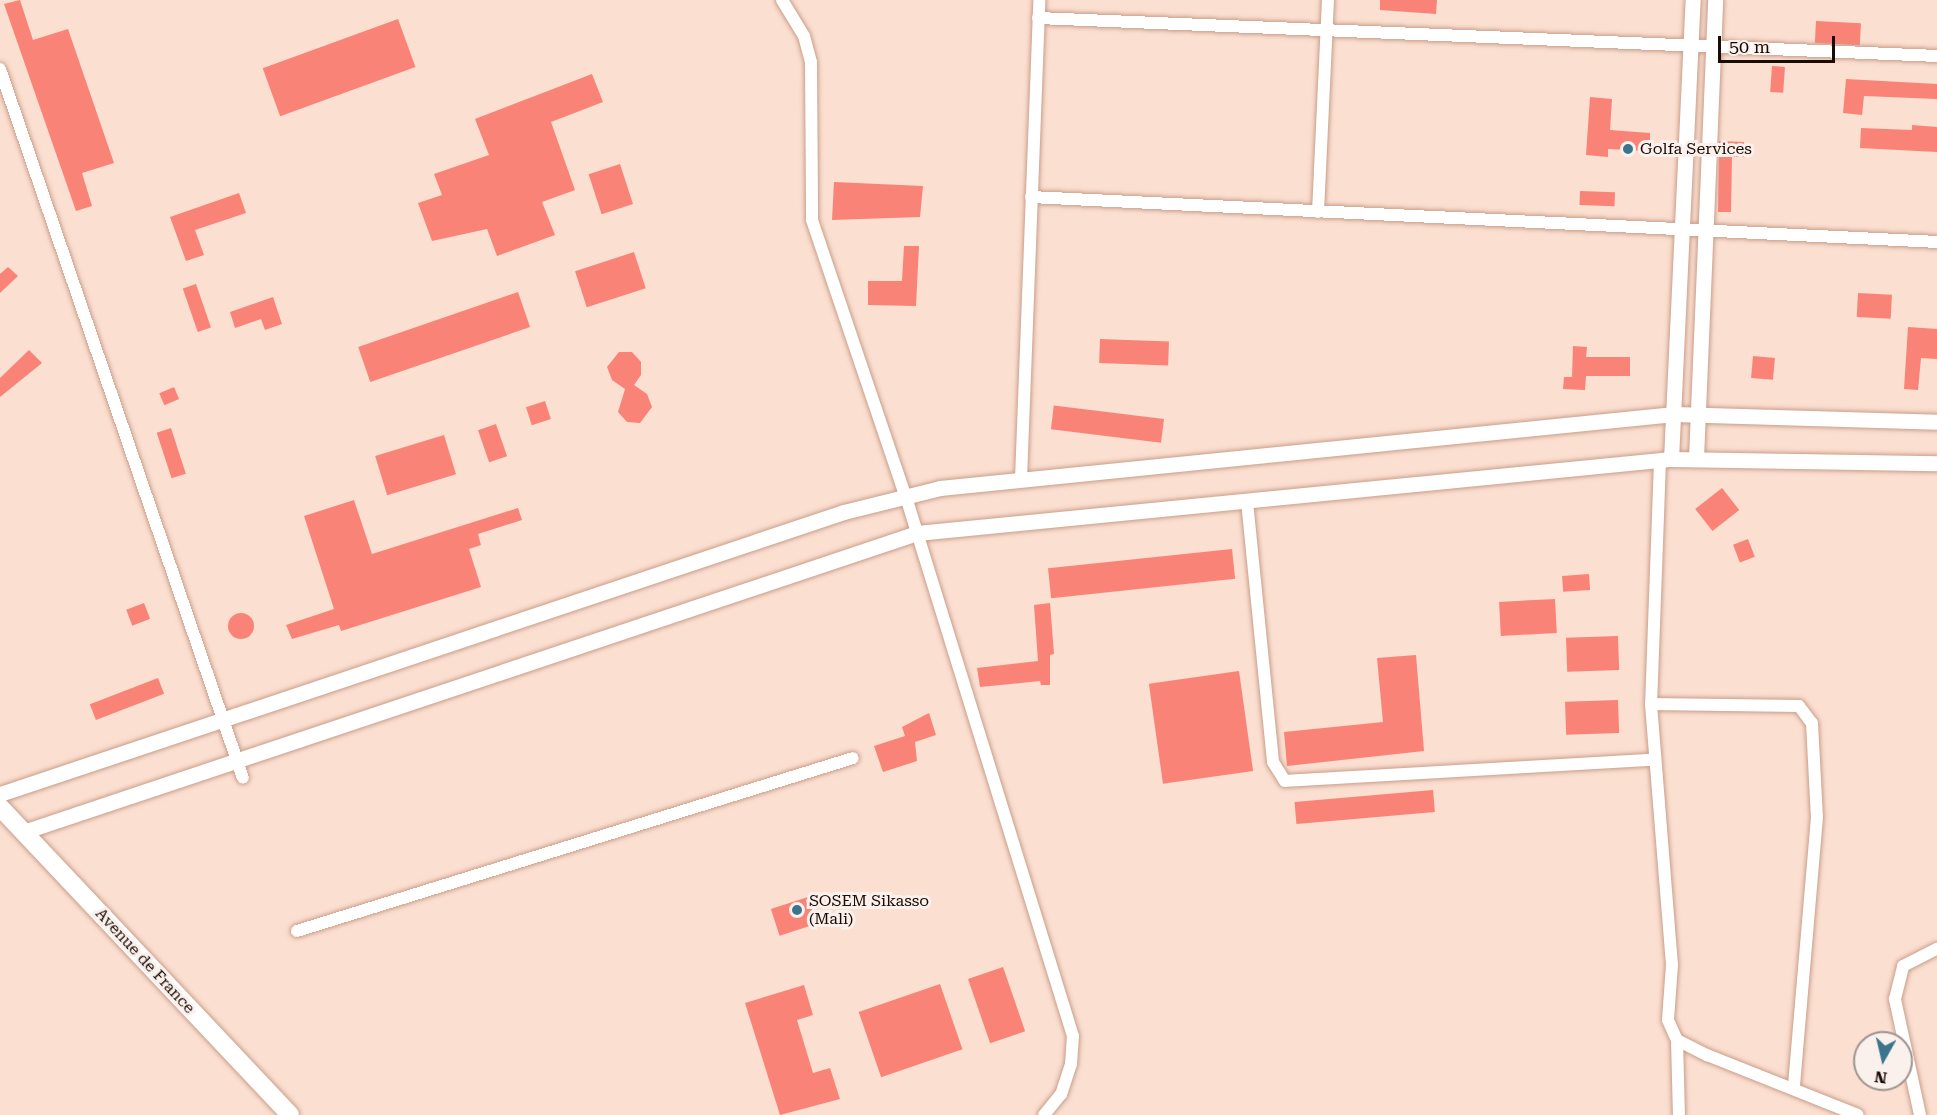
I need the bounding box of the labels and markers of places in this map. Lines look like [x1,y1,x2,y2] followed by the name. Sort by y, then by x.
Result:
[1640,139,1752,159] place label: Golfa Services
[1621,142,1635,156] marker: Golfa Services
[809,891,929,929] place label: SOSEM Sikasso (Mali)
[790,903,804,917] marker: SOSEM Sikasso (Mali)

